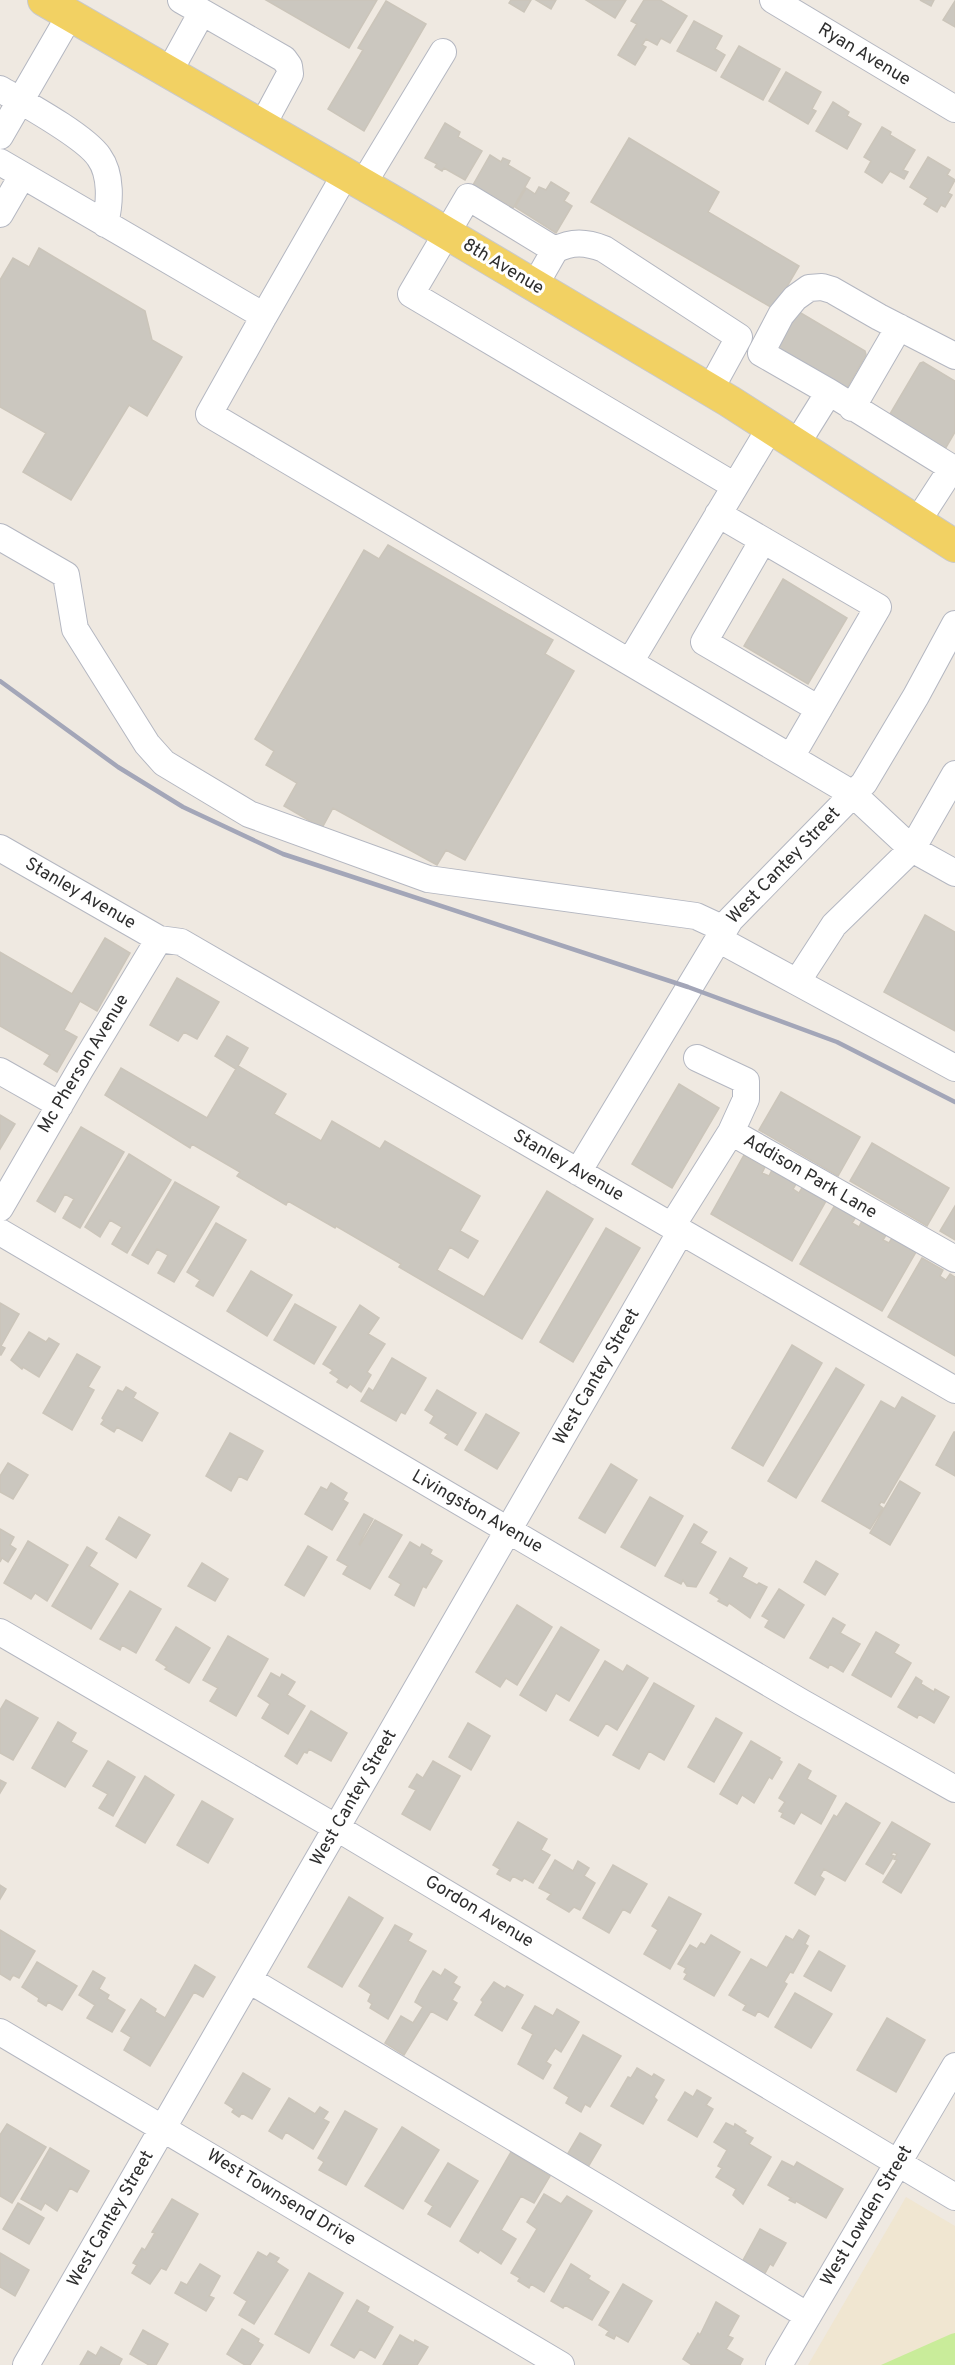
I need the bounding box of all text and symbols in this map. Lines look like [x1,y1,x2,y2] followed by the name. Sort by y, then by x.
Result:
[813,18,915,92] street label: Ryan Avenue
[458,234,548,300] street label: 8th Avenue
[722,803,846,929] street label: West Cantey Street
[20,853,140,935] street label: Stanley Avenue
[33,990,135,1138] street label: Mc Pherson Avenue
[508,1125,628,1207] street label: Stanley Avenue
[739,1129,881,1225] street label: Addison Park Lane
[549,1305,645,1449] street label: West Cantey Street
[407,1465,547,1559] street label: Livingston Avenue
[306,1726,402,1870] street label: West Cantey Street
[420,1871,538,1953] street label: Gordon Avenue
[816,2141,918,2291] street label: West Lowden Street
[202,2144,360,2252] street label: West Townsend Drive
[63,2147,159,2291] street label: West Cantey Street

